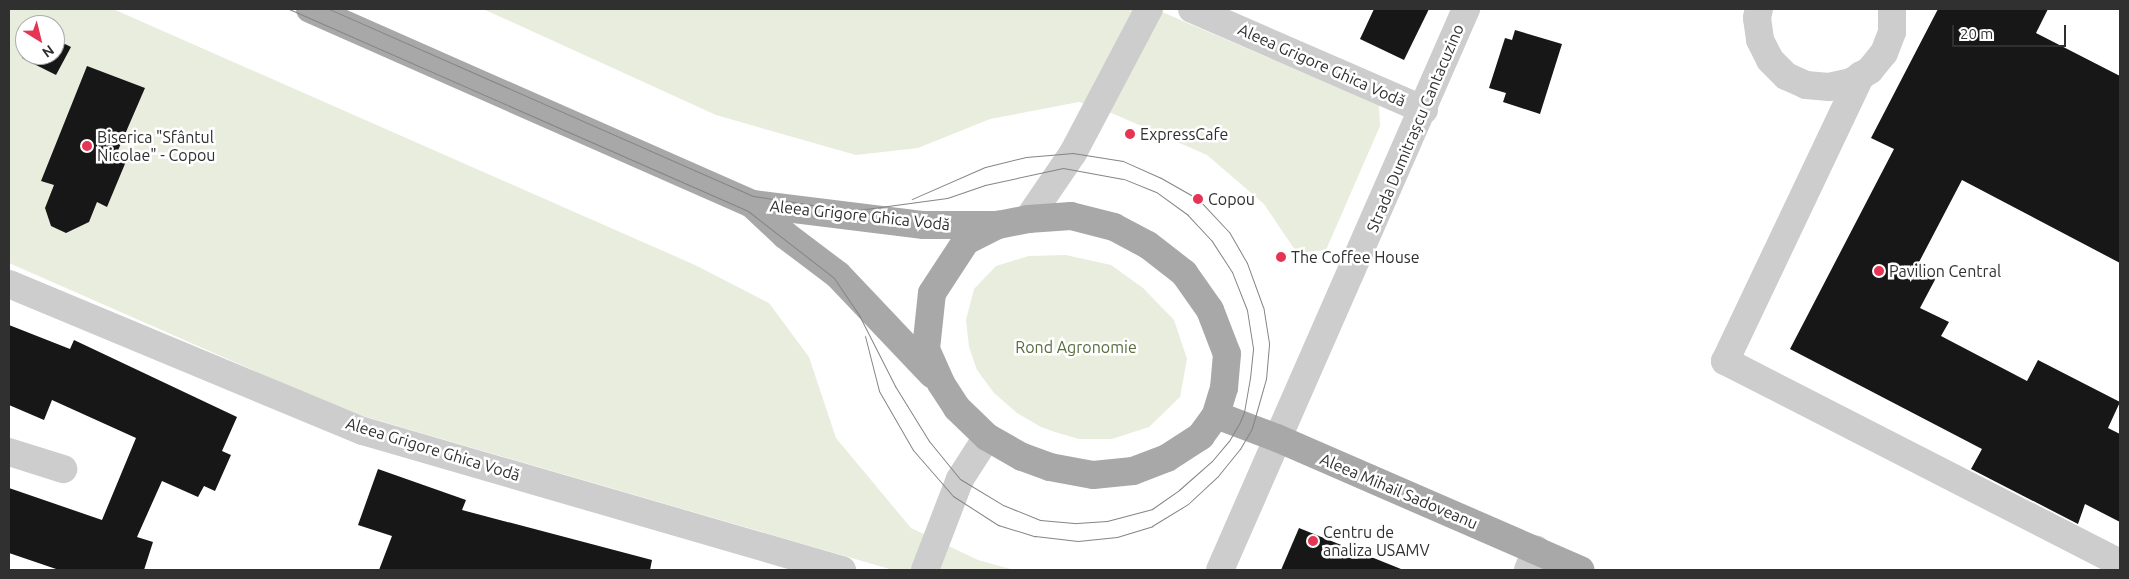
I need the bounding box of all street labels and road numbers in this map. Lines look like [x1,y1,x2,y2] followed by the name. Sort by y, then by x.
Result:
[1235,19,1409,111] street label: Aleea Grigore Ghica Vodă
[1362,21,1468,235] street label: Strada Dumitrașcu Cantacuzino
[769,196,951,234] street label: Aleea Grigore Ghica Vodă
[344,413,522,485] street label: Aleea Grigore Ghica Vodă
[1317,449,1481,533] street label: Aleea Mihail Sadoveanu

